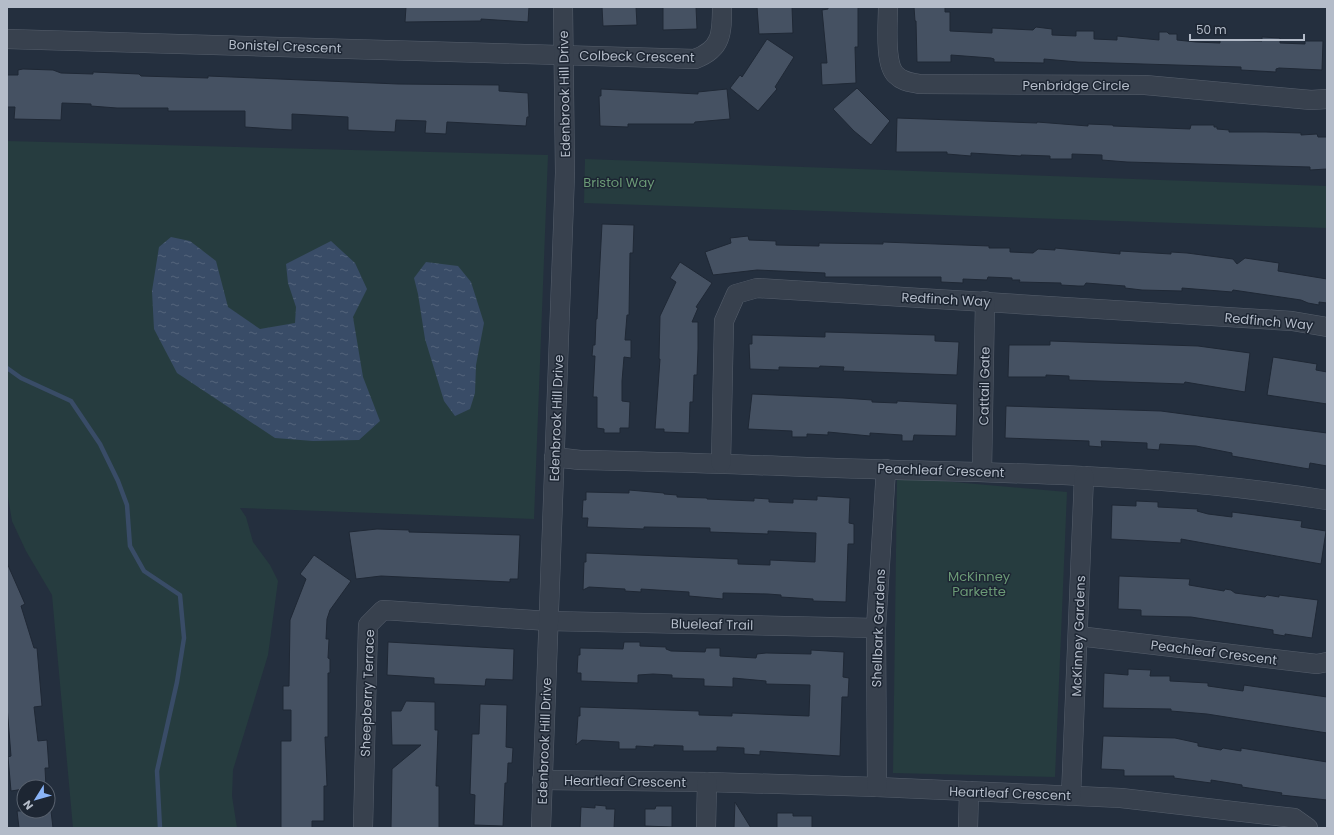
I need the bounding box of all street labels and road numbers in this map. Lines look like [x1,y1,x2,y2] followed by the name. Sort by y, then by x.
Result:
[554,30,575,158] street label: Edenbrook Hill Drive
[228,35,342,58] street label: Bonistel Crescent
[579,46,695,67] street label: Colbeck Crescent
[1022,76,1130,95] street label: Penbridge Circle
[901,288,992,311] street label: Redfinch Way
[1224,308,1315,335] street label: Redfinch Way
[974,347,995,425] street label: Cattail Gate
[545,354,568,482] street label: Edenbrook Hill Drive
[877,459,1005,482] street label: Peachleaf Crescent
[867,568,890,688] street label: Shellbark Gardens
[1067,575,1090,697] street label: McKinney Gardens
[671,614,753,635] street label: Blueleaf Trail
[356,629,379,757] street label: Sheepberry Terrace
[1150,635,1278,670] street label: Peachleaf Crescent
[533,677,556,805] street label: Edenbrook Hill Drive
[564,771,686,792] street label: Heartleaf Crescent
[949,782,1072,805] street label: Heartleaf Crescent

